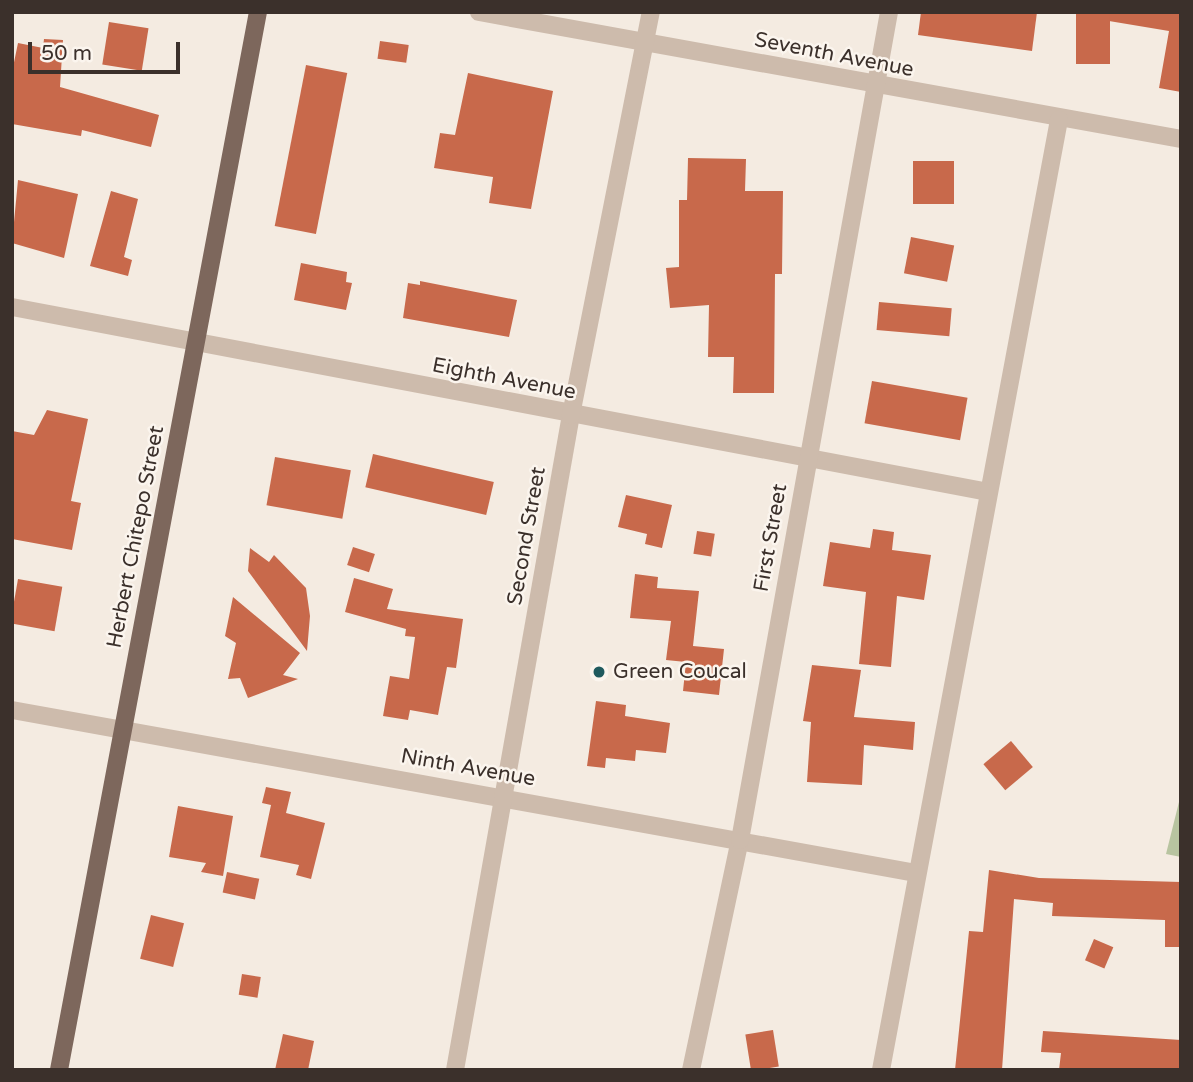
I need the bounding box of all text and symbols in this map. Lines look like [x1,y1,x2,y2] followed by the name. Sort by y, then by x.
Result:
[752,27,916,83] street label: Seventh Avenue
[32,28,184,72] scale bar
[41,41,92,66] text: 50 m
[430,353,578,405] street label: Eighth Avenue
[102,424,170,650] street label: Herbert Chitepo Street
[502,465,552,607] street label: Second Street
[749,482,793,594] street label: First Street
[613,659,747,685] place label: Green Coucal
[591,664,607,680] marker: Green Coucal
[399,744,537,792] street label: Ninth Avenue

